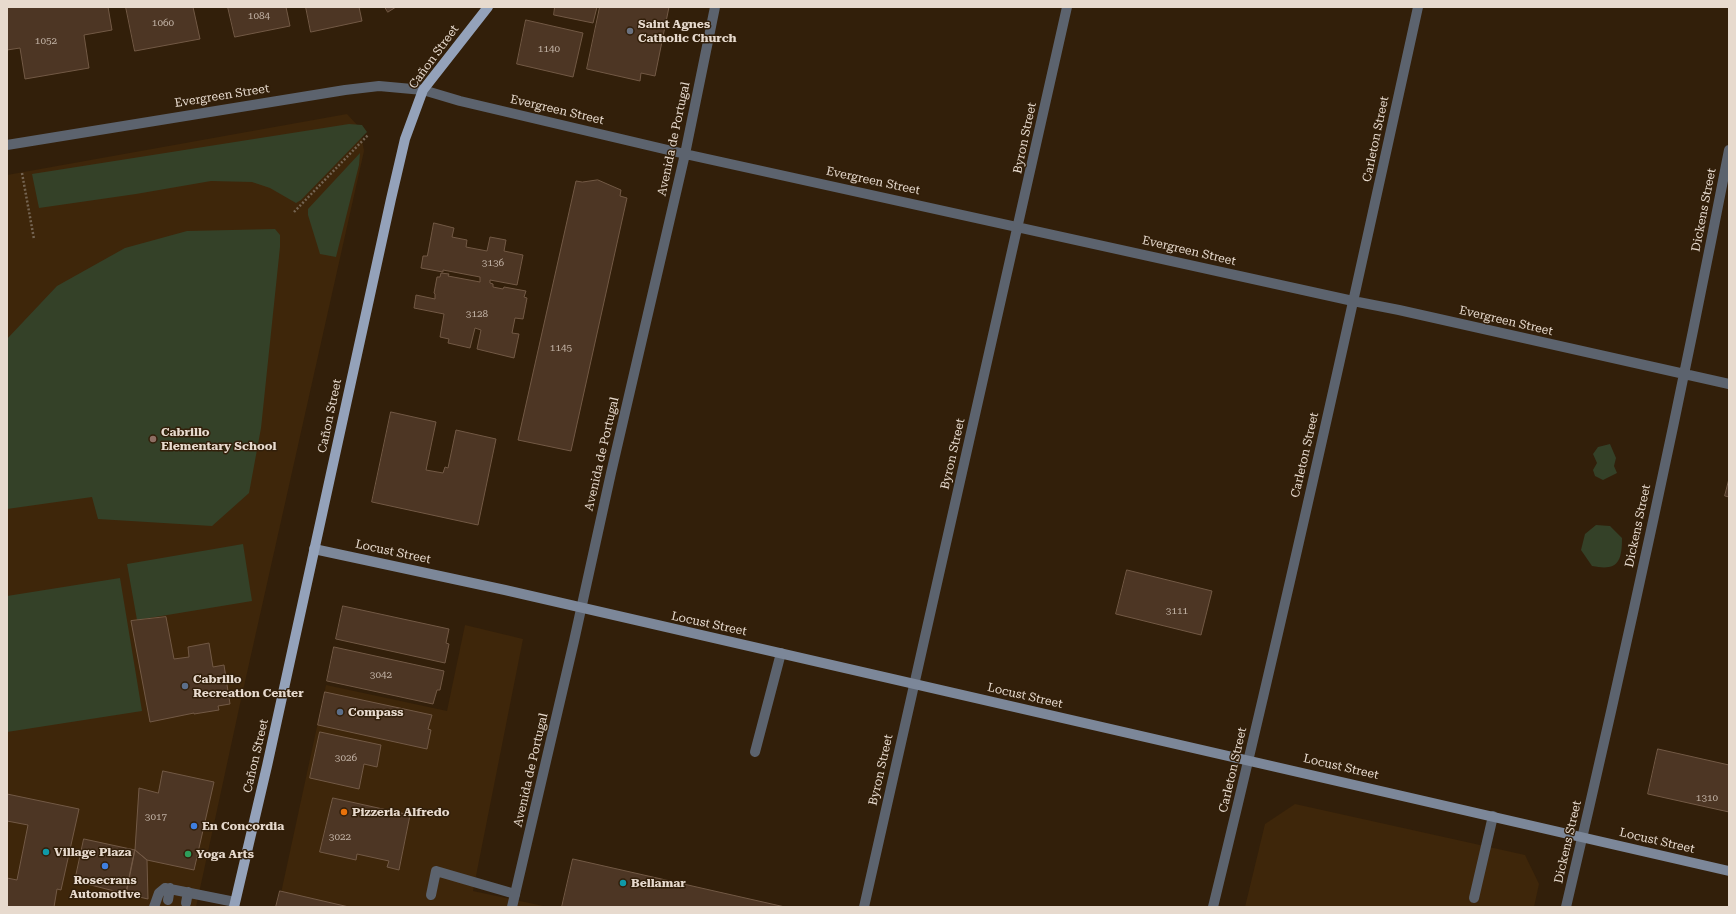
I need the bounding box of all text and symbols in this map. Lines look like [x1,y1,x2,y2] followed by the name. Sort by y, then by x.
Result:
[248,10,270,22] house number: 1084
[152,17,174,29] house number: 1060
[638,17,737,45] place label: Saint Agnes Catholic Church
[406,22,462,92] street label: Cañon Street
[625,26,635,36] marker: Saint Agnes Catholic Church
[35,35,57,47] house number: 1052
[538,43,560,55] house number: 1140
[174,81,270,111] street label: Evergreen Street
[655,81,693,197] street label: Avenida de Portugal
[509,92,605,128] street label: Evergreen Street
[1360,95,1392,183] street label: Carleton Street
[1010,101,1040,175] street label: Byron Street
[825,164,921,198] street label: Evergreen Street
[1689,167,1719,253] street label: Dickens Street
[1141,233,1237,269] street label: Evergreen Street
[482,257,504,269] house number: 3136
[1458,303,1554,339] street label: Evergreen Street
[466,308,488,320] house number: 3128
[550,342,572,354] house number: 1145
[315,378,345,454] street label: Cañon Street
[582,396,622,512] street label: Avenida de Portugal
[1288,411,1322,499] street label: Carleton Street
[938,417,968,491] street label: Byron Street
[161,425,276,453] place label: Cabrillo Elementary School
[148,434,158,444] marker: Cabrillo Elementary School
[1622,483,1654,569] street label: Dickens Street
[354,537,432,567] street label: Locust Street
[1166,605,1188,617] house number: 3111
[670,609,748,639] street label: Locust Street
[370,669,392,681] house number: 3042
[193,672,304,700] place label: Cabrillo Recreation Center
[986,680,1064,712] street label: Locust Street
[180,681,190,691] marker: Cabrillo Recreation Center
[348,705,403,719] place label: Compass
[335,707,345,717] marker: Compass
[511,712,551,828] street label: Avenida de Portugal
[241,718,271,794] street label: Cañon Street
[1216,726,1250,814] street label: Carleton Street
[866,733,896,807] street label: Byron Street
[1302,751,1380,783] street label: Locust Street
[335,752,357,764] house number: 3026
[1696,792,1718,804] house number: 1310
[1551,799,1585,885] street label: Dickens Street
[352,805,449,819] place label: Pizzeria Alfredo
[339,807,349,817] marker: Pizzeria Alfredo
[145,811,167,823] house number: 3017
[202,819,284,833] place label: En Concordia
[189,821,199,831] marker: En Concordia
[1618,825,1696,857] street label: Locust Street
[329,831,351,843] house number: 3022
[54,845,132,859] place label: Village Plaza
[41,847,51,857] marker: Village Plaza
[196,847,254,861] place label: Yoga Arts
[183,849,193,859] marker: Yoga Arts
[100,861,110,871] marker: Rosecrans Automotive
[70,873,140,901] place label: Rosecrans Automotive
[631,876,686,890] place label: Bellamar
[618,878,628,888] marker: Bellamar

